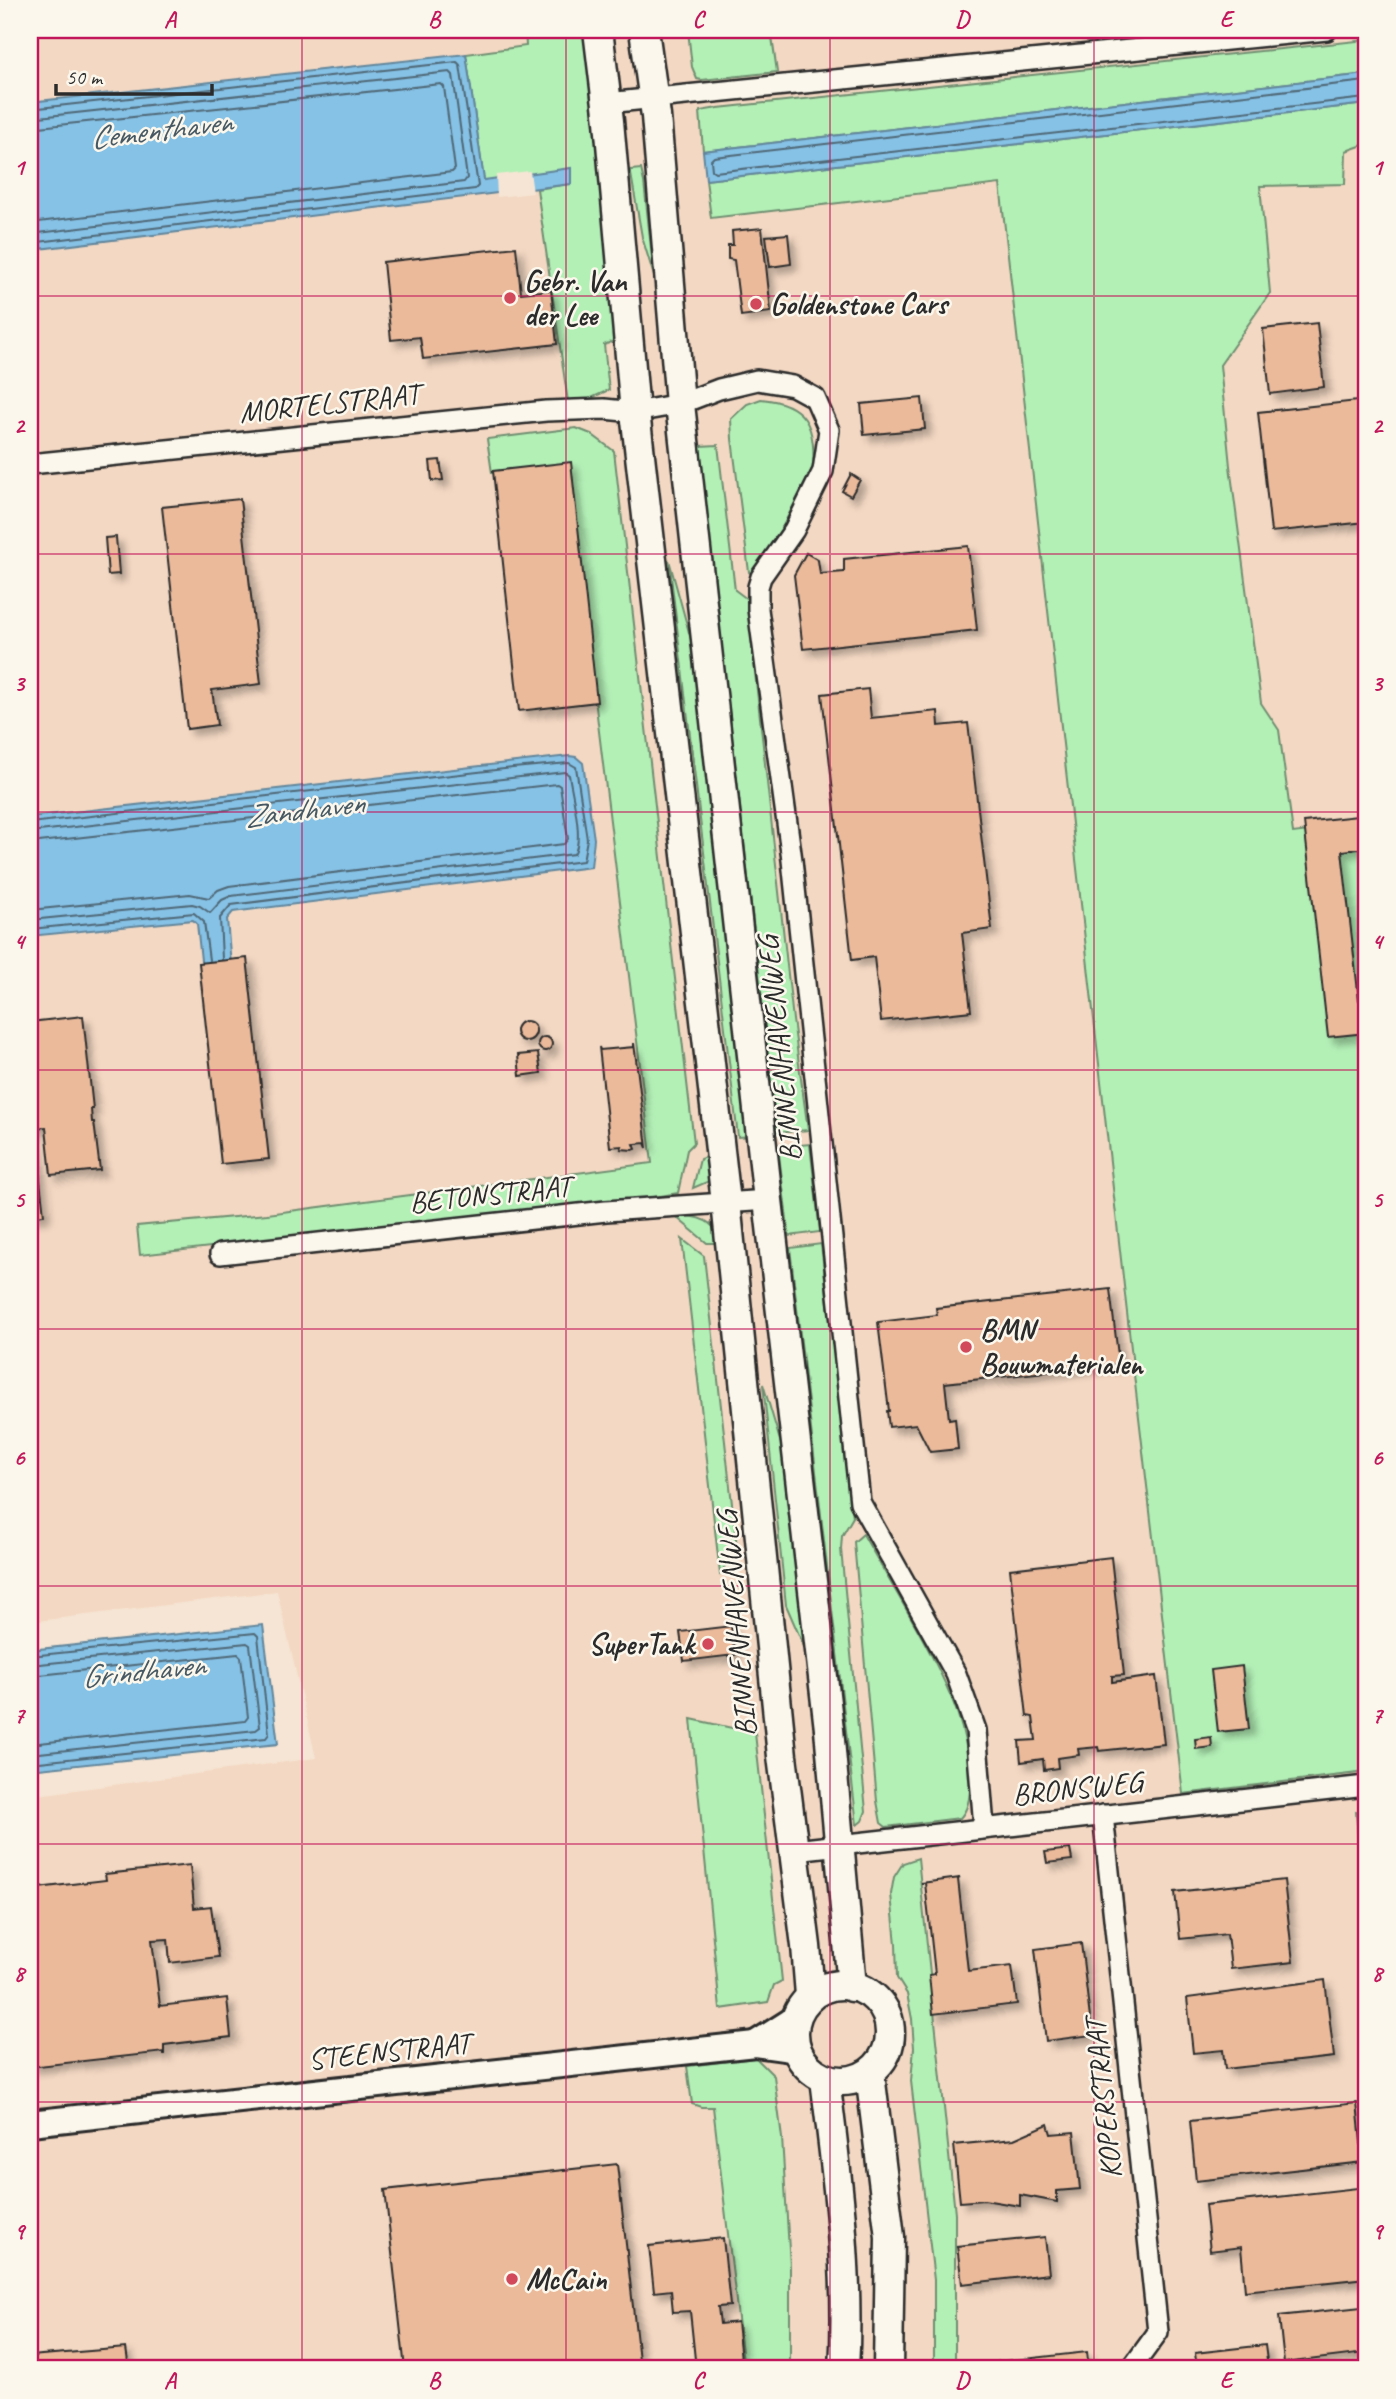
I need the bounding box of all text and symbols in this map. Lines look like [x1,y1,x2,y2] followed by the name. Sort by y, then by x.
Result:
[164,5,178,34] text: A
[428,5,442,34] text: B
[693,5,707,34] text: C
[955,5,971,34] text: D
[1220,5,1236,34] text: E
[56,52,212,96] scale bar
[66,64,104,90] text: 50 m
[88,100,238,159] water label: Cementhaven
[14,153,27,182] text: 1
[1372,153,1385,182] text: 1
[524,262,628,334] place label: Gebr. Van der Lee
[770,285,951,323] place label: Goldenstone Cars
[502,290,518,306] marker: Gebr. Van der Lee
[748,296,764,312] marker: Goldenstone Cars
[237,374,428,431] street label: MORTELSTRAAT
[14,411,27,440] text: 2
[1372,411,1385,440] text: 2
[14,669,27,698] text: 3
[1372,669,1385,698] text: 3
[242,782,369,837] water label: Zandhaven
[14,927,27,956] text: 4
[1372,927,1385,956] text: 4
[748,931,810,1163] street label: BINNENHAVENWEG
[408,1166,579,1221] street label: BETONSTRAAT
[14,1185,26,1214] text: 5
[1372,1185,1384,1214] text: 5
[980,1311,1145,1383] place label: BMN Bouwmaterialen
[958,1339,974,1355] marker: BMN Bouwmaterialen
[14,1443,27,1472] text: 6
[1372,1443,1385,1472] text: 6
[707,1506,765,1738] street label: BINNENHAVENWEG
[588,1625,697,1663] place label: SuperTank
[700,1636,716,1652] marker: SuperTank
[80,1643,210,1697] water label: Grindhaven
[14,1701,27,1730] text: 7
[1372,1701,1385,1730] text: 7
[1010,1762,1148,1814] street label: BRONSWEG
[14,1959,27,1988] text: 8
[1372,1959,1385,1988] text: 8
[1075,2011,1130,2181] street label: KOPERSTRAAT
[306,2023,478,2078] street label: STEENSTRAAT
[14,2217,27,2246] text: 9
[1372,2217,1385,2246] text: 9
[526,2260,608,2298] place label: McCain
[504,2271,520,2287] marker: McCain
[164,2366,178,2395] text: A
[428,2366,442,2395] text: B
[693,2366,707,2395] text: C
[955,2366,971,2395] text: D
[1220,2366,1236,2395] text: E

